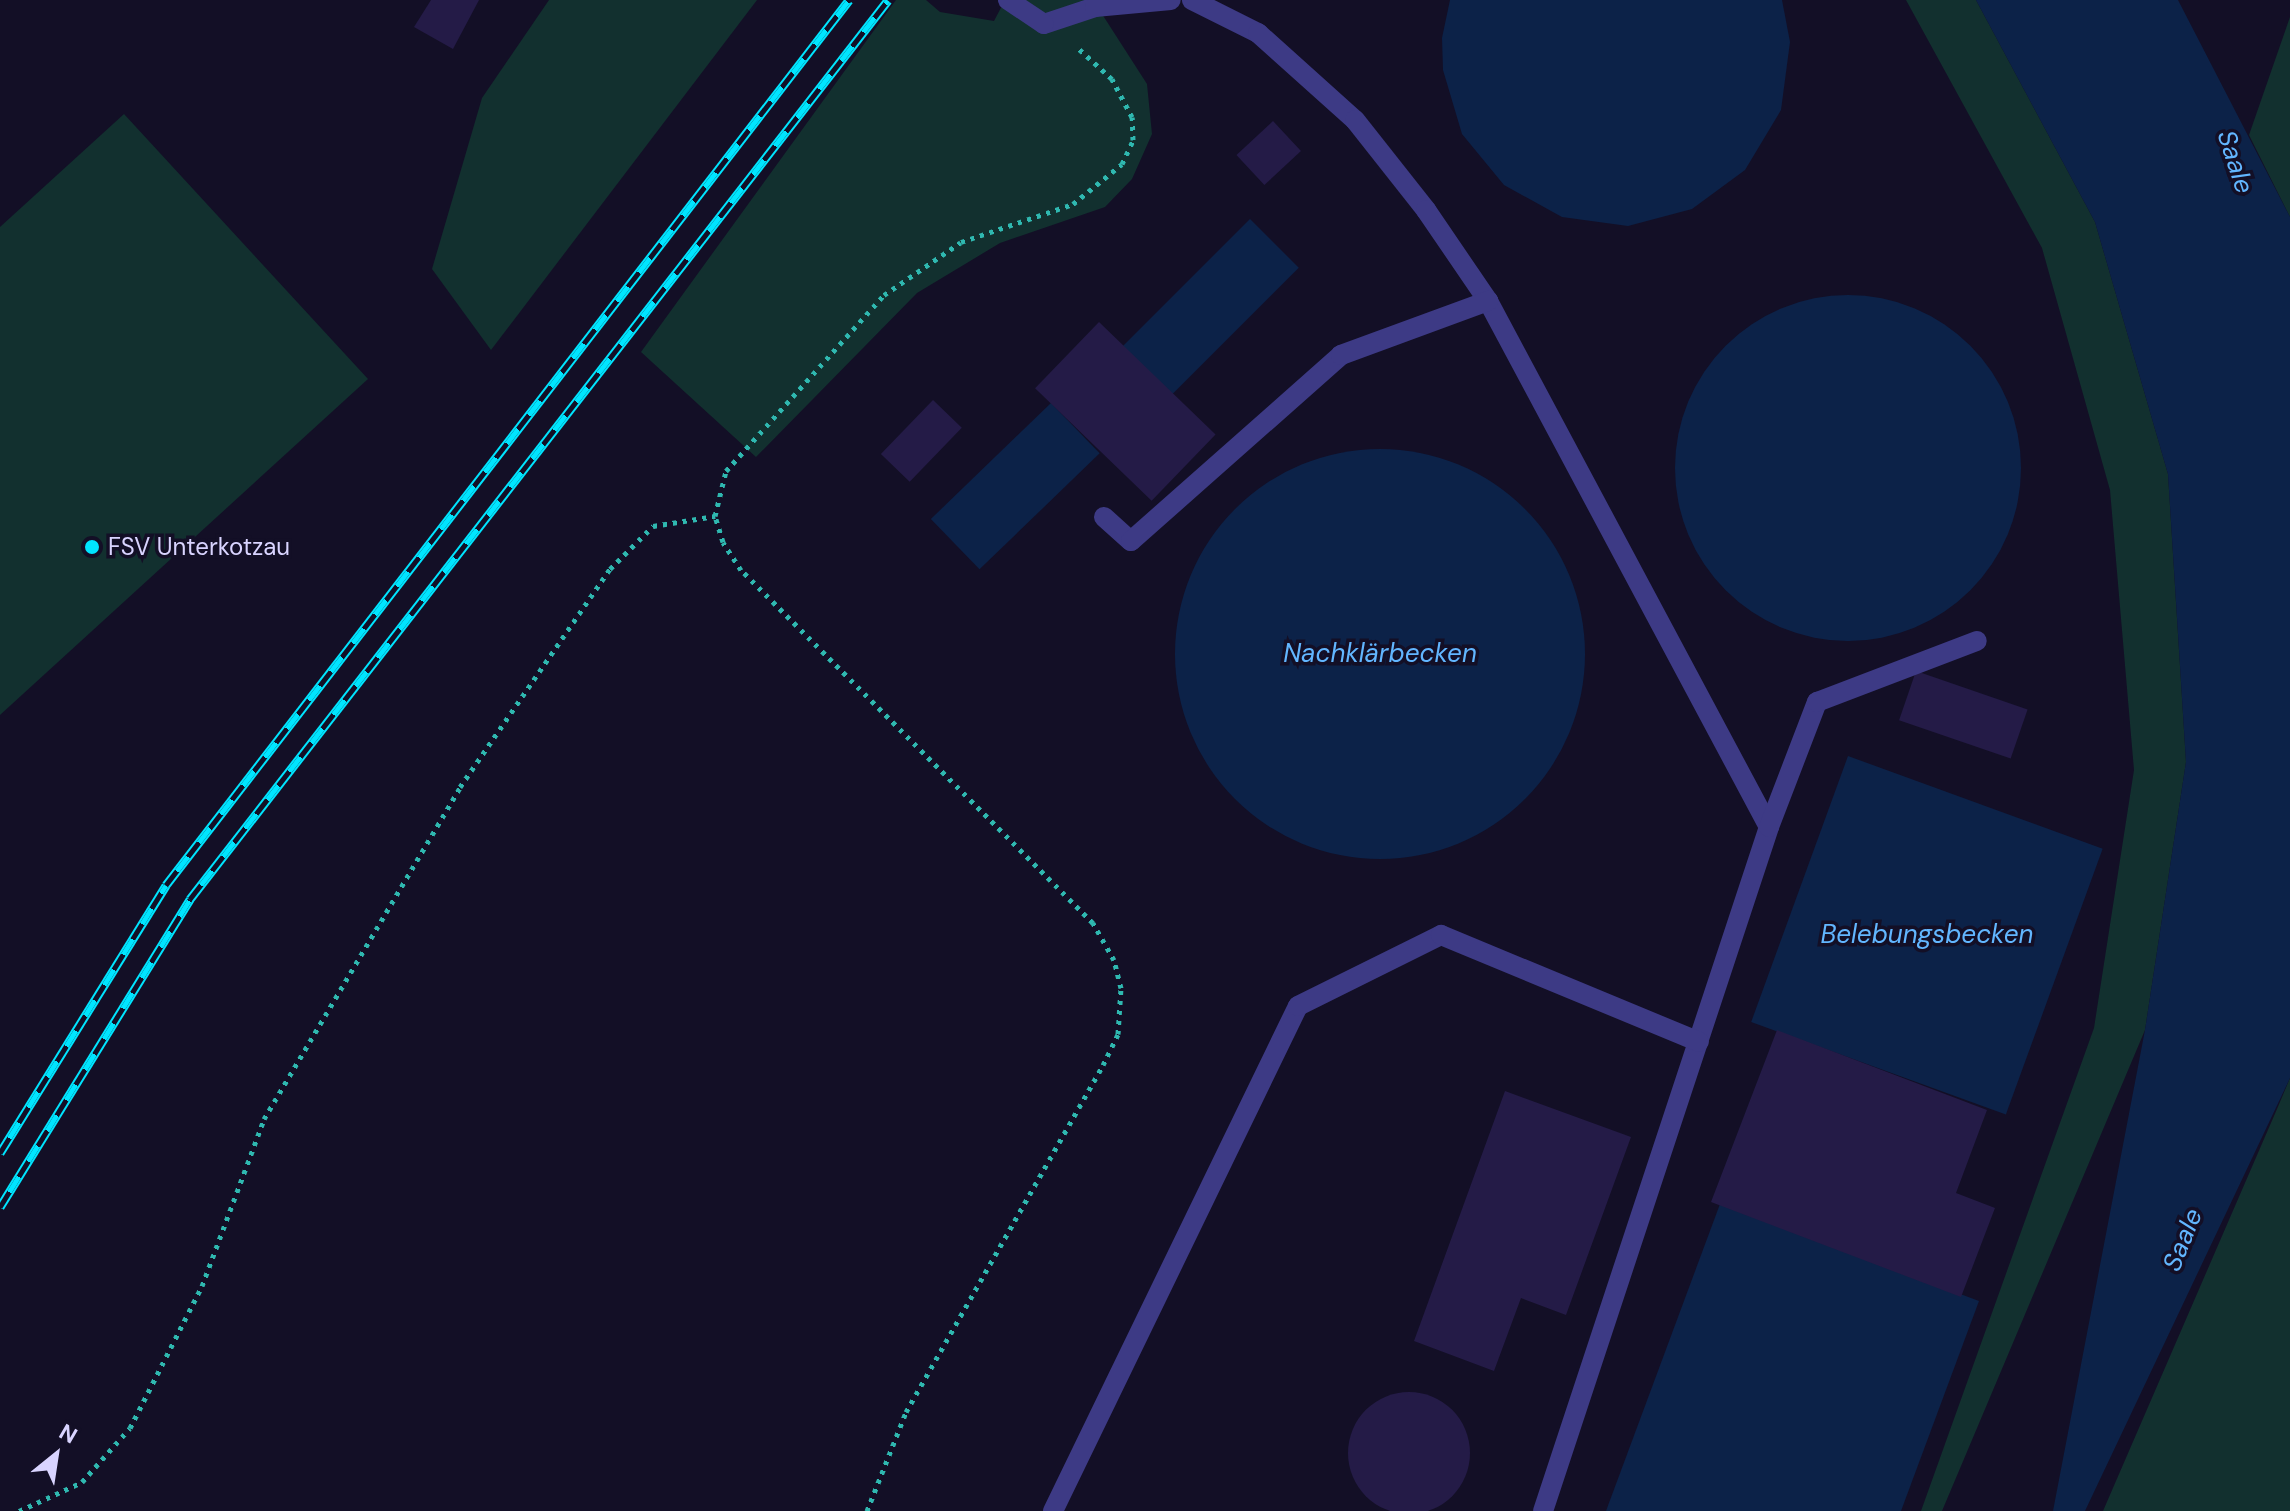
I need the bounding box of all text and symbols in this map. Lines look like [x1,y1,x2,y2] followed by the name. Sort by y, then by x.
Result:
[2210,127,2260,197] water label: Saale
[108,533,290,561] place label: FSV Unterkotzau
[83,538,101,556] marker: FSV Unterkotzau
[1283,638,1477,670] water label: Nachklärbecken
[1820,919,2034,951] water label: Belebungsbecken
[2156,1204,2210,1276] water label: Saale
[16,1415,96,1495] north arrow
[54,1417,82,1450] text: N

